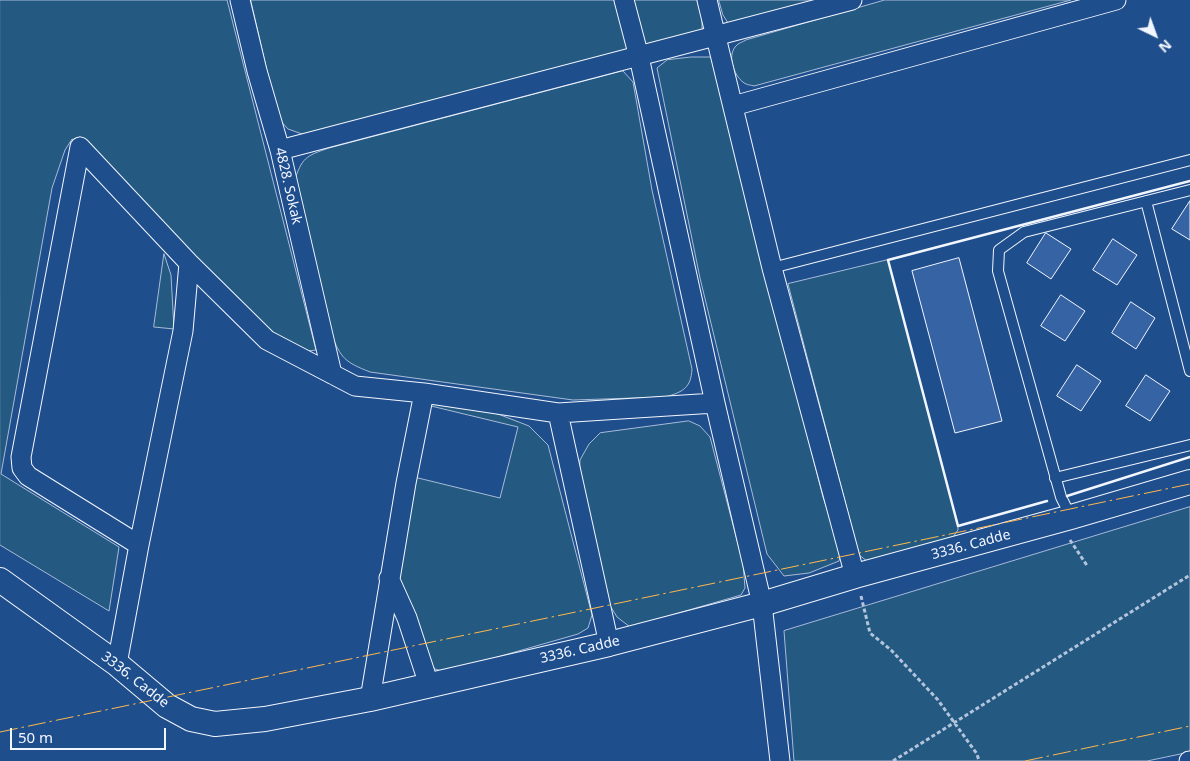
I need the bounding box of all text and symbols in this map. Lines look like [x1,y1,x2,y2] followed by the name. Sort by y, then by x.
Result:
[1130,10,1180,60] north arrow
[1155,36,1176,57] text: N
[271,146,305,226] street label: 4828. Sokak
[930,526,1012,564] street label: 3336. Cadde
[539,633,621,667] street label: 3336. Cadde
[98,648,172,712] street label: 3336. Cadde
[12,718,169,750] scale bar
[18,727,53,747] text: 50 m

